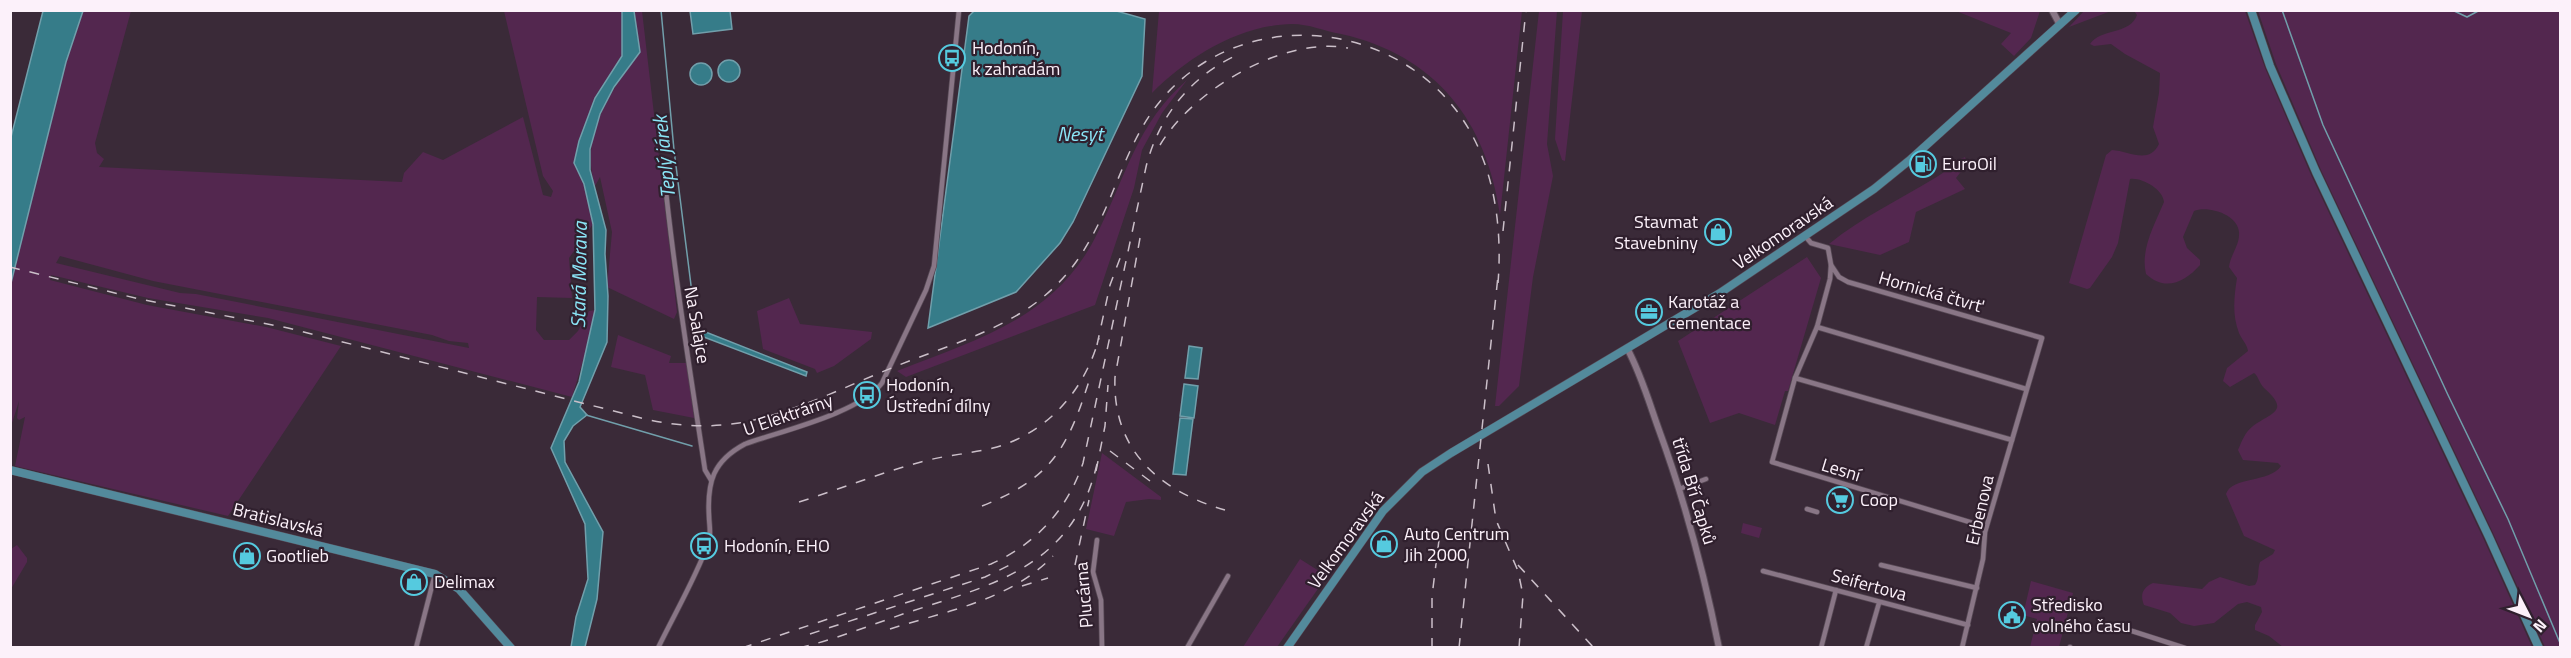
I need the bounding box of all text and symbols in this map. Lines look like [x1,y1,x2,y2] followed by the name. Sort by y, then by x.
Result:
[972,34,1060,82] place label: Hodonín, k zahradám
[937,43,967,73] bus stop icon: Hodonín, k zahradám
[644,112,683,200] water label: Teplý járek
[1057,118,1105,149] water label: Nesyt
[1908,149,1938,179] fuel station icon: EuroOil
[1942,150,1997,177] place label: EuroOil
[1727,189,1838,276] street label: Velkomoravská
[1614,208,1699,256] place label: Stavmat Stavebniny
[1703,217,1733,247] shop icon: Stavmat Stavebniny
[562,220,595,329] water label: Stará Morava
[1876,264,1987,319] street label: Hornická čtvrť
[677,284,718,366] street label: Na Salajce
[1668,288,1751,336] place label: Karotáž a cementace
[1634,297,1664,327] office icon: Karotáž a cementace
[886,371,991,419] place label: Hodonín, Ústřední dílny
[852,380,882,410] bus stop icon: Hodonín, Ústřední dílny
[739,386,837,442] street label: U Elektrárny
[1665,434,1724,548] street label: třída Bří Čapků
[1818,451,1866,489] street label: Lesní
[1958,472,2001,548] street label: Erbenova
[1301,485,1390,594] street label: Velkomoravská
[1825,485,1855,515] supermarket icon: Coop
[1860,486,1898,513] place label: Coop
[230,495,326,544] street label: Bratislavská
[1404,520,1510,568] place label: Auto Centrum Jih 2000
[1369,529,1399,559] shop icon: Auto Centrum Jih 2000
[689,531,719,561] bus stop icon: Hodonín, EHO
[724,532,830,559] place label: Hodonín, EHO
[232,541,262,571] shop icon: Gootlieb
[266,542,329,569] place label: Gootlieb
[1067,561,1100,629] street label: Plucárna
[1828,562,1910,608] street label: Seifertova
[399,567,429,597] shop icon: Delimax
[434,568,495,595] place label: Delimax
[2499,586,2559,646] north arrow
[2032,591,2131,639] place label: Středisko volného času
[1997,600,2027,630] public building icon: Středisko volného času
[2528,614,2553,638] text: N

